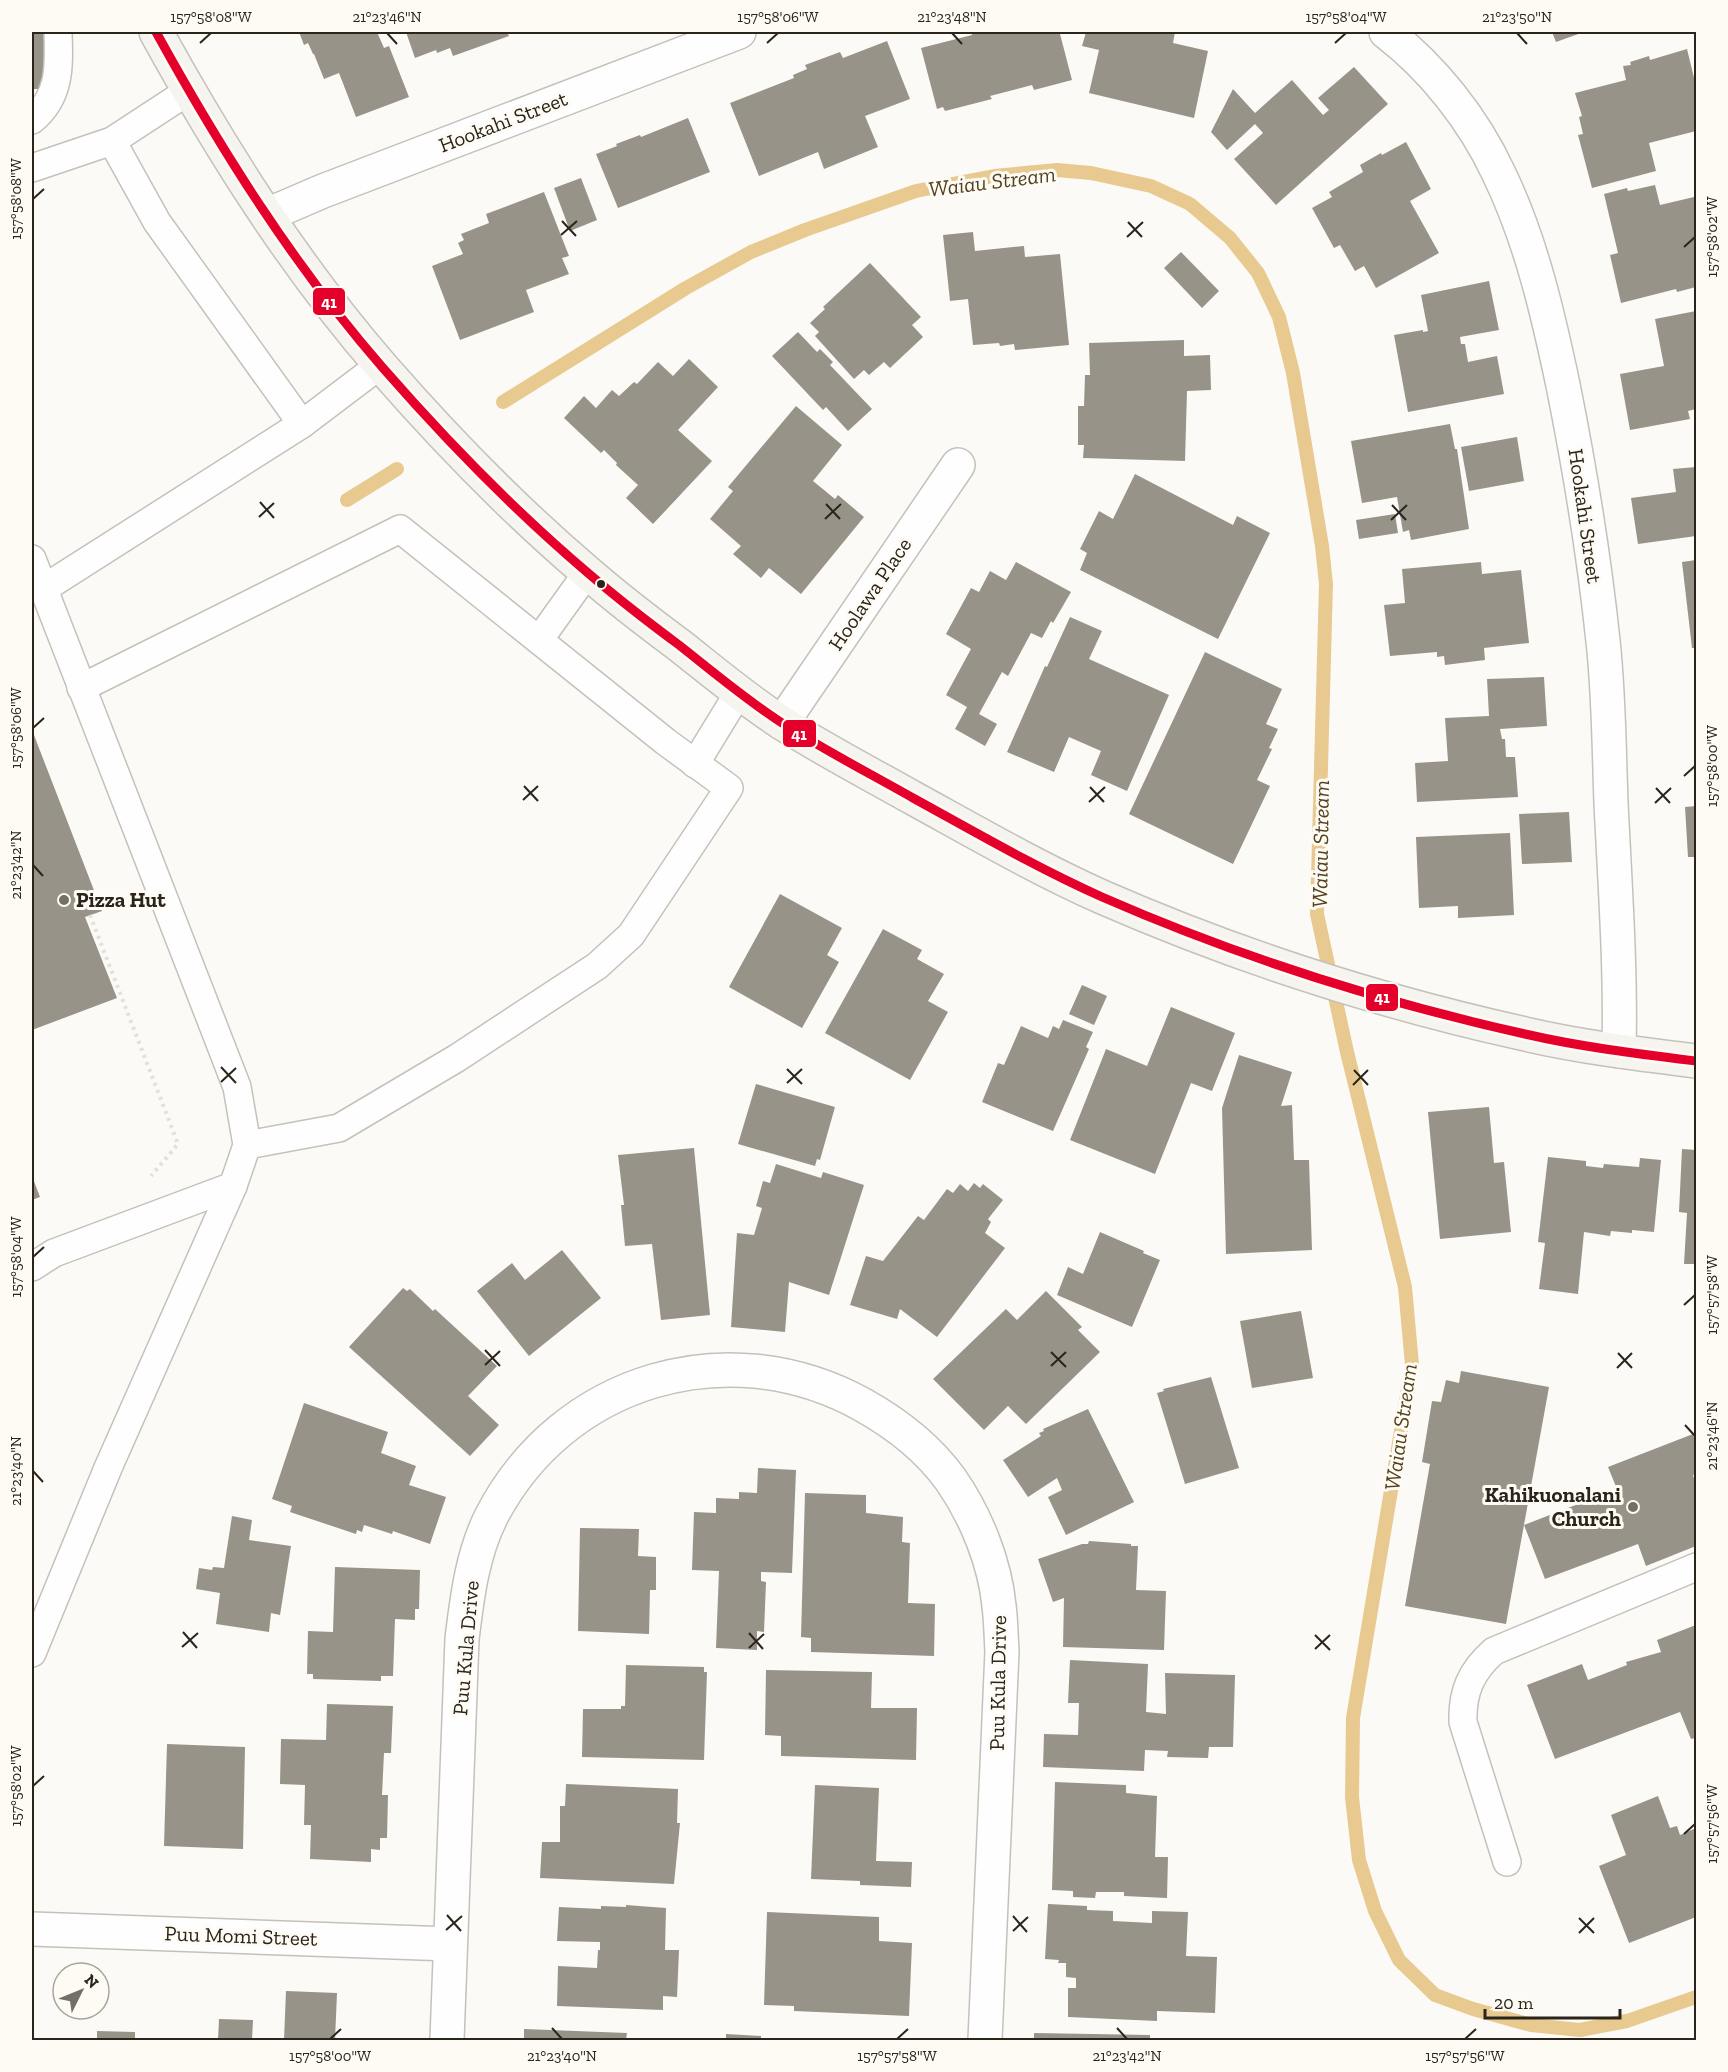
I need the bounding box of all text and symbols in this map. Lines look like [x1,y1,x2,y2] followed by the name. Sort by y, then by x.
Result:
[170,8,252,26] text: 157°58'08"W
[352,8,422,26] text: 21°23'46"N
[737,8,819,26] text: 157°58'06"W
[917,8,987,26] text: 21°23'48"N
[1305,8,1387,26] text: 157°58'04"W
[1482,8,1552,26] text: 21°23'50"N
[435,85,571,158] street label: Hookahi Street
[7,158,25,240] text: 157°58'08"W
[927,160,1057,203] water label: Waiau Stream
[1703,196,1721,278] text: 157°58'02"W
[312,287,346,316] line badge: 41
[321,293,337,312] text: 41
[1564,447,1607,585] street label: Hookahi Street
[823,532,917,655] street label: Hoolawa Place
[595,578,607,590] unlabelled marker
[7,687,25,769] text: 157°58'06"W
[782,719,817,748] line badge: 41
[791,725,807,744] text: 41
[1703,725,1721,807] text: 157°58'00"W
[1306,780,1335,908] water label: Waiau Stream
[7,831,25,899] text: 21°23'42"N
[76,887,166,912] place label: Pizza Hut
[57,893,71,907] marker: Pizza Hut
[1365,983,1399,1012] line badge: 41
[1374,988,1390,1007] text: 41
[7,1216,25,1298] text: 157°58'04"W
[1703,1255,1721,1335] text: 157°57'58"W
[1378,1362,1423,1492] water label: Waiau Stream
[1703,1401,1721,1471] text: 21°23'46"N
[7,1436,25,1506] text: 21°23'40"N
[1484,1482,1621,1531] place label: Kahikuonalani Church
[1626,1500,1640,1514] marker: Kahikuonalani Church
[447,1579,484,1716] street label: Puu Kula Drive
[984,1615,1011,1751] street label: Puu Kula Drive
[7,1745,25,1827] text: 157°58'02"W
[1703,1784,1721,1864] text: 157°57'56"W
[164,1920,318,1951] street label: Puu Momi Street
[51,1961,111,2021] north arrow
[81,1970,103,1992] text: N
[1485,1982,1620,2020] scale bar
[1494,1992,1534,2014] text: 20 m
[289,2047,371,2065] text: 157°58'00"W
[527,2047,597,2065] text: 21°23'40"N
[857,2047,937,2065] text: 157°57'58"W
[1093,2047,1161,2065] text: 21°23'42"N
[1425,2047,1505,2065] text: 157°57'56"W

